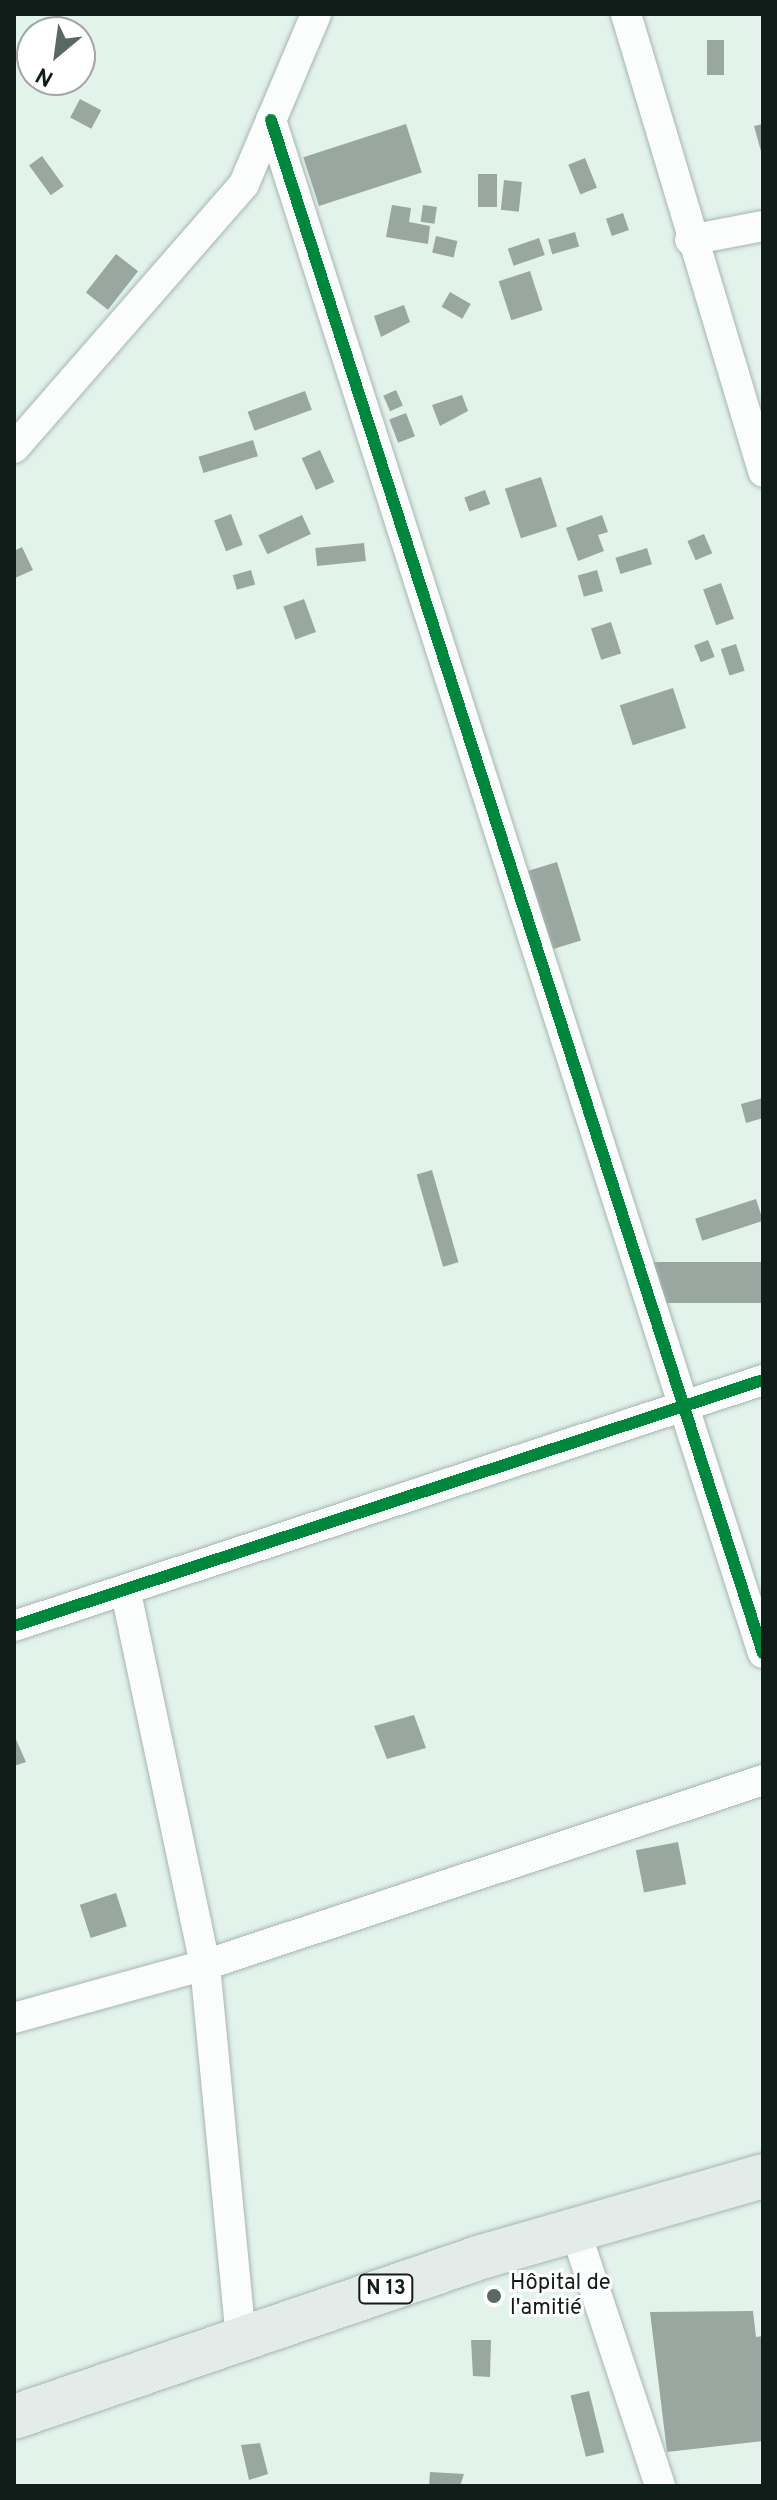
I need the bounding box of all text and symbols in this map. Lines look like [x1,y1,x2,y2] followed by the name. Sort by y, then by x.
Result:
[16,16,96,96] north arrow
[32,60,59,91] text: N
[510,2270,611,2322] place label: Hôpital de l'amitié
[358,2273,414,2305] road number: N 13
[485,2287,503,2305] marker: Hôpital de l'amitié

